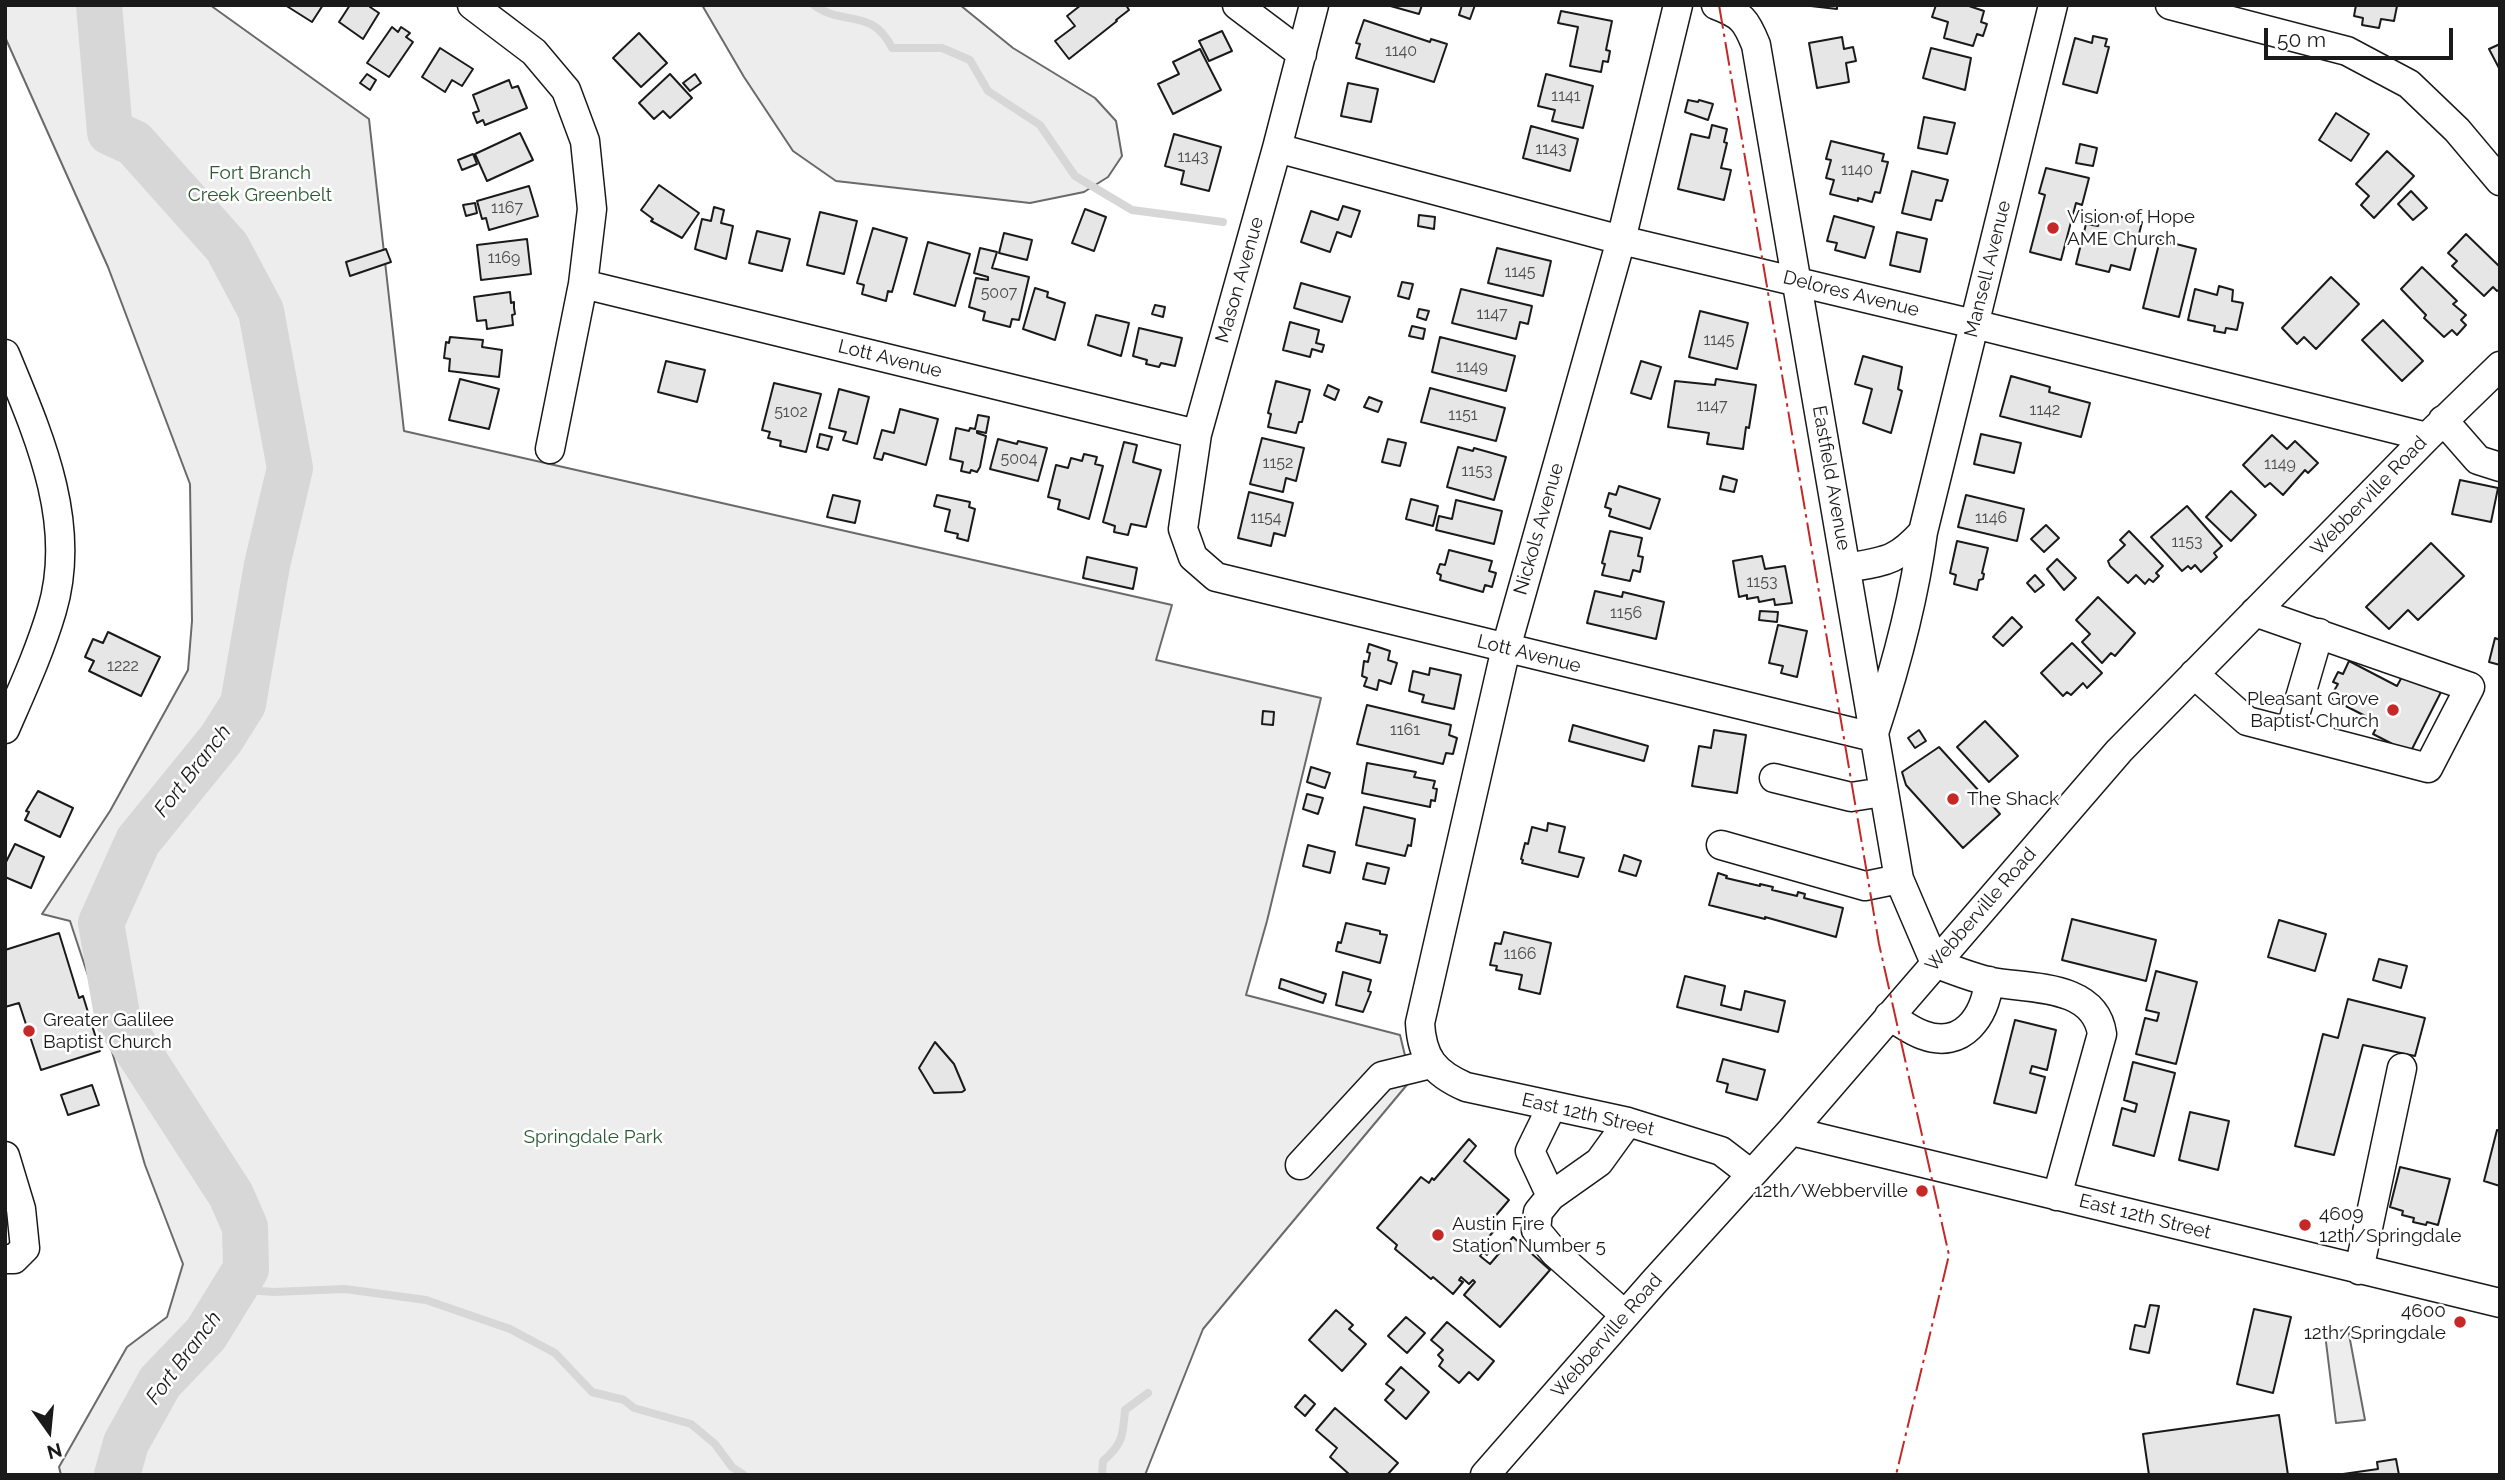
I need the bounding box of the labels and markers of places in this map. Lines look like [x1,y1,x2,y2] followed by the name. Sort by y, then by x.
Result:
[2067,206,2195,250] place label: Vision of Hope AME Church
[2045,220,2061,236] marker: Vision of Hope AME Church
[2247,688,2379,732] place label: Pleasant Grove Baptist Church
[2385,702,2401,718] marker: Pleasant Grove Baptist Church
[1967,788,2059,810] place label: The Shack
[1945,791,1961,807] marker: The Shack
[43,1009,174,1053] place label: Greater Galilee Baptist Church
[21,1023,37,1039] marker: Greater Galilee Baptist Church
[1754,1180,1908,1202] place label: 12th/Webberville
[1914,1183,1930,1199] marker: 12th/Webberville
[2319,1203,2461,1247] place label: 4609 12th/Springdale
[1452,1213,1606,1257] place label: Austin Fire Station Number 5
[2297,1217,2313,1233] marker: 4609 12th/Springdale
[1430,1227,1446,1243] marker: Austin Fire Station Number 5
[2304,1300,2446,1344] place label: 4600 12th/Springdale
[2452,1314,2468,1330] marker: 4600 12th/Springdale

